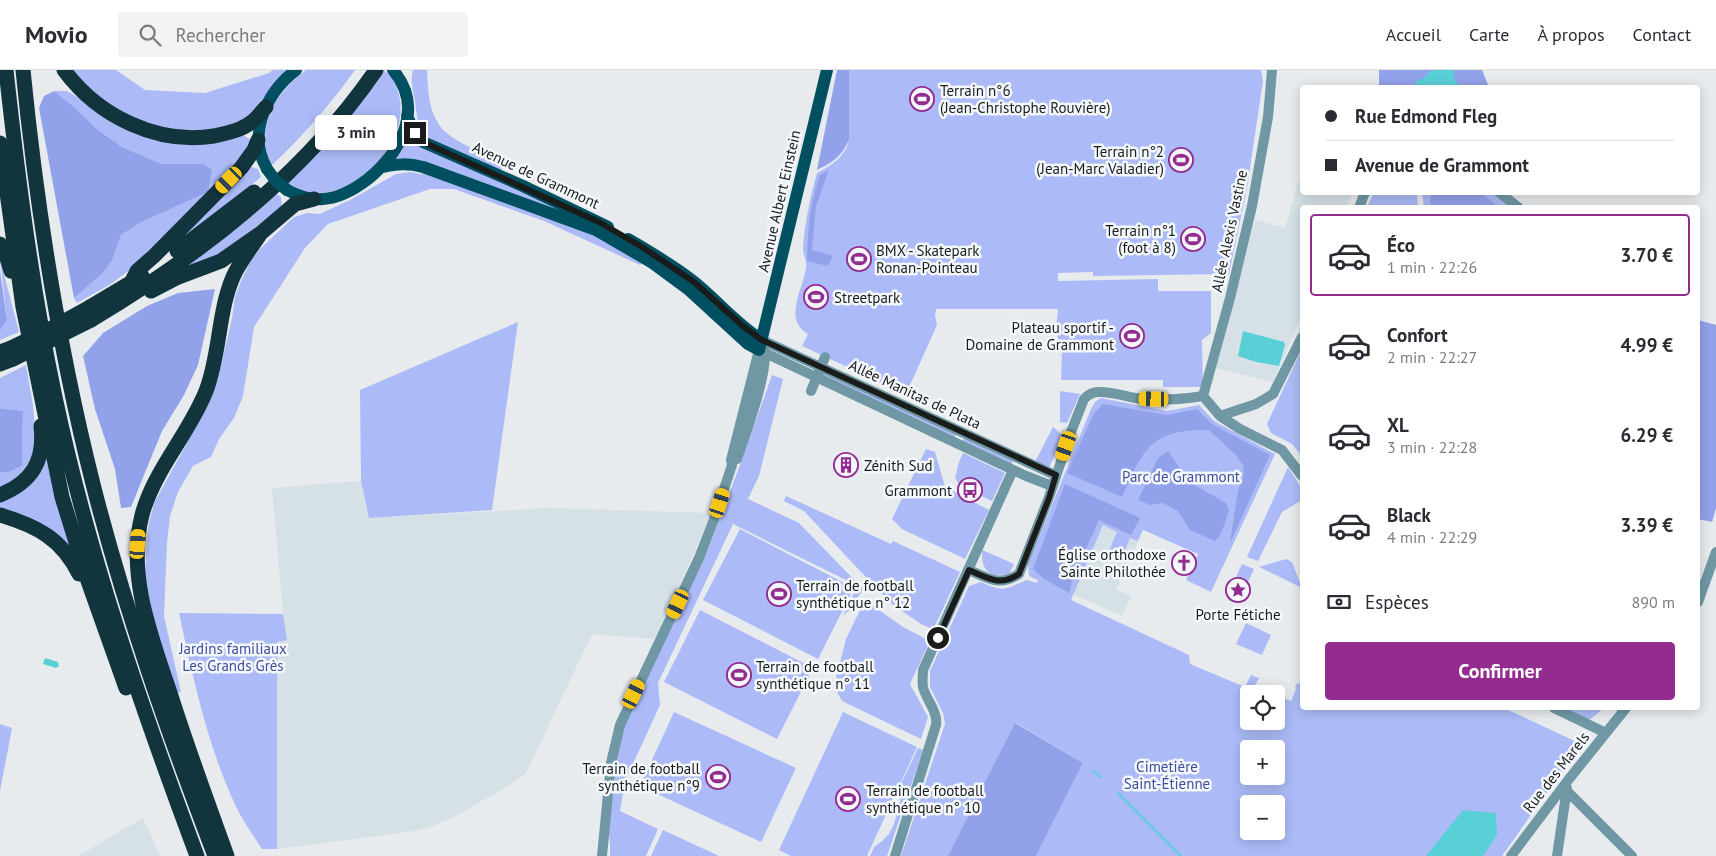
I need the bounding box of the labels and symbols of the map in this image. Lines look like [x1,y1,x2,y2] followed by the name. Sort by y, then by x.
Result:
[940,81,1110,117] place label: Terrain n°6 (Jean-Christophe Rouvière)
[909,86,935,112] sports icon: Terrain n°6 (Jean-Christophe Rouvière)
[315,116,398,150] callout: 3 min
[404,122,426,144] route end
[753,128,805,274] street label: Avenue Albert Einstein
[469,137,603,213] street label: Avenue de Grammont
[1036,142,1164,178] place label: Terrain n°2 (Jean-Marc Valadier)
[1168,147,1194,173] sports icon: Terrain n°2 (Jean-Marc Valadier)
[213,164,244,196] car
[1207,168,1251,294] street label: Allée Alexis Vastine
[1105,221,1176,257] place label: Terrain n°1 (foot à 8)
[1180,226,1206,252] sports icon: Terrain n°1 (foot à 8)
[876,241,980,277] place label: BMX - Skatepark Ronan-Pointeau
[846,246,872,272] sports icon: BMX - Skatepark Ronan-Pointeau
[803,284,829,310] sports icon: Streetpark
[834,288,901,307] place label: Streetpark
[966,318,1114,354] place label: Plateau sportif - Domaine de Grammont
[1119,323,1145,349] sports icon: Plateau sportif - Domaine de Grammont
[846,355,984,433] street label: Allée Manitas de Plata
[1138,391,1169,407] car
[1054,429,1077,463] car
[833,452,859,478] building icon: Zénith Sud
[864,456,933,475] place label: Zénith Sud
[1122,467,1240,486] park label: Parc de Grammont
[957,477,983,503] bus stop icon: Grammont
[885,481,952,500] place label: Grammont
[708,486,731,520] car
[129,529,146,559] car
[1058,545,1166,581] place label: Église orthodoxe Sainte Philothée
[1171,550,1197,576] church icon: Église orthodoxe Sainte Philothée
[796,576,914,612] place label: Terrain de football synthétique n° 12
[1225,577,1251,603] place icon: Porte Fétiche
[766,581,792,607] sports icon: Terrain de football synthétique n° 12
[664,587,691,621] car
[1195,605,1281,624] place label: Porte Fétiche
[927,627,949,649] route start
[178,639,287,675] park label: Jardins familiaux Les Grands Grès
[756,657,874,693] place label: Terrain de football synthétique n° 11
[726,662,752,688] sports icon: Terrain de football synthétique n° 11
[620,677,647,711] car
[1519,728,1593,816] street label: Rue des Marels
[1124,757,1210,793] park label: Cimetière Saint-Étienne
[582,759,701,795] place label: Terrain de football synthétique n°9
[705,764,731,790] sports icon: Terrain de football synthétique n°9
[866,781,984,817] place label: Terrain de football synthétique n° 10
[835,786,861,812] sports icon: Terrain de football synthétique n° 10

